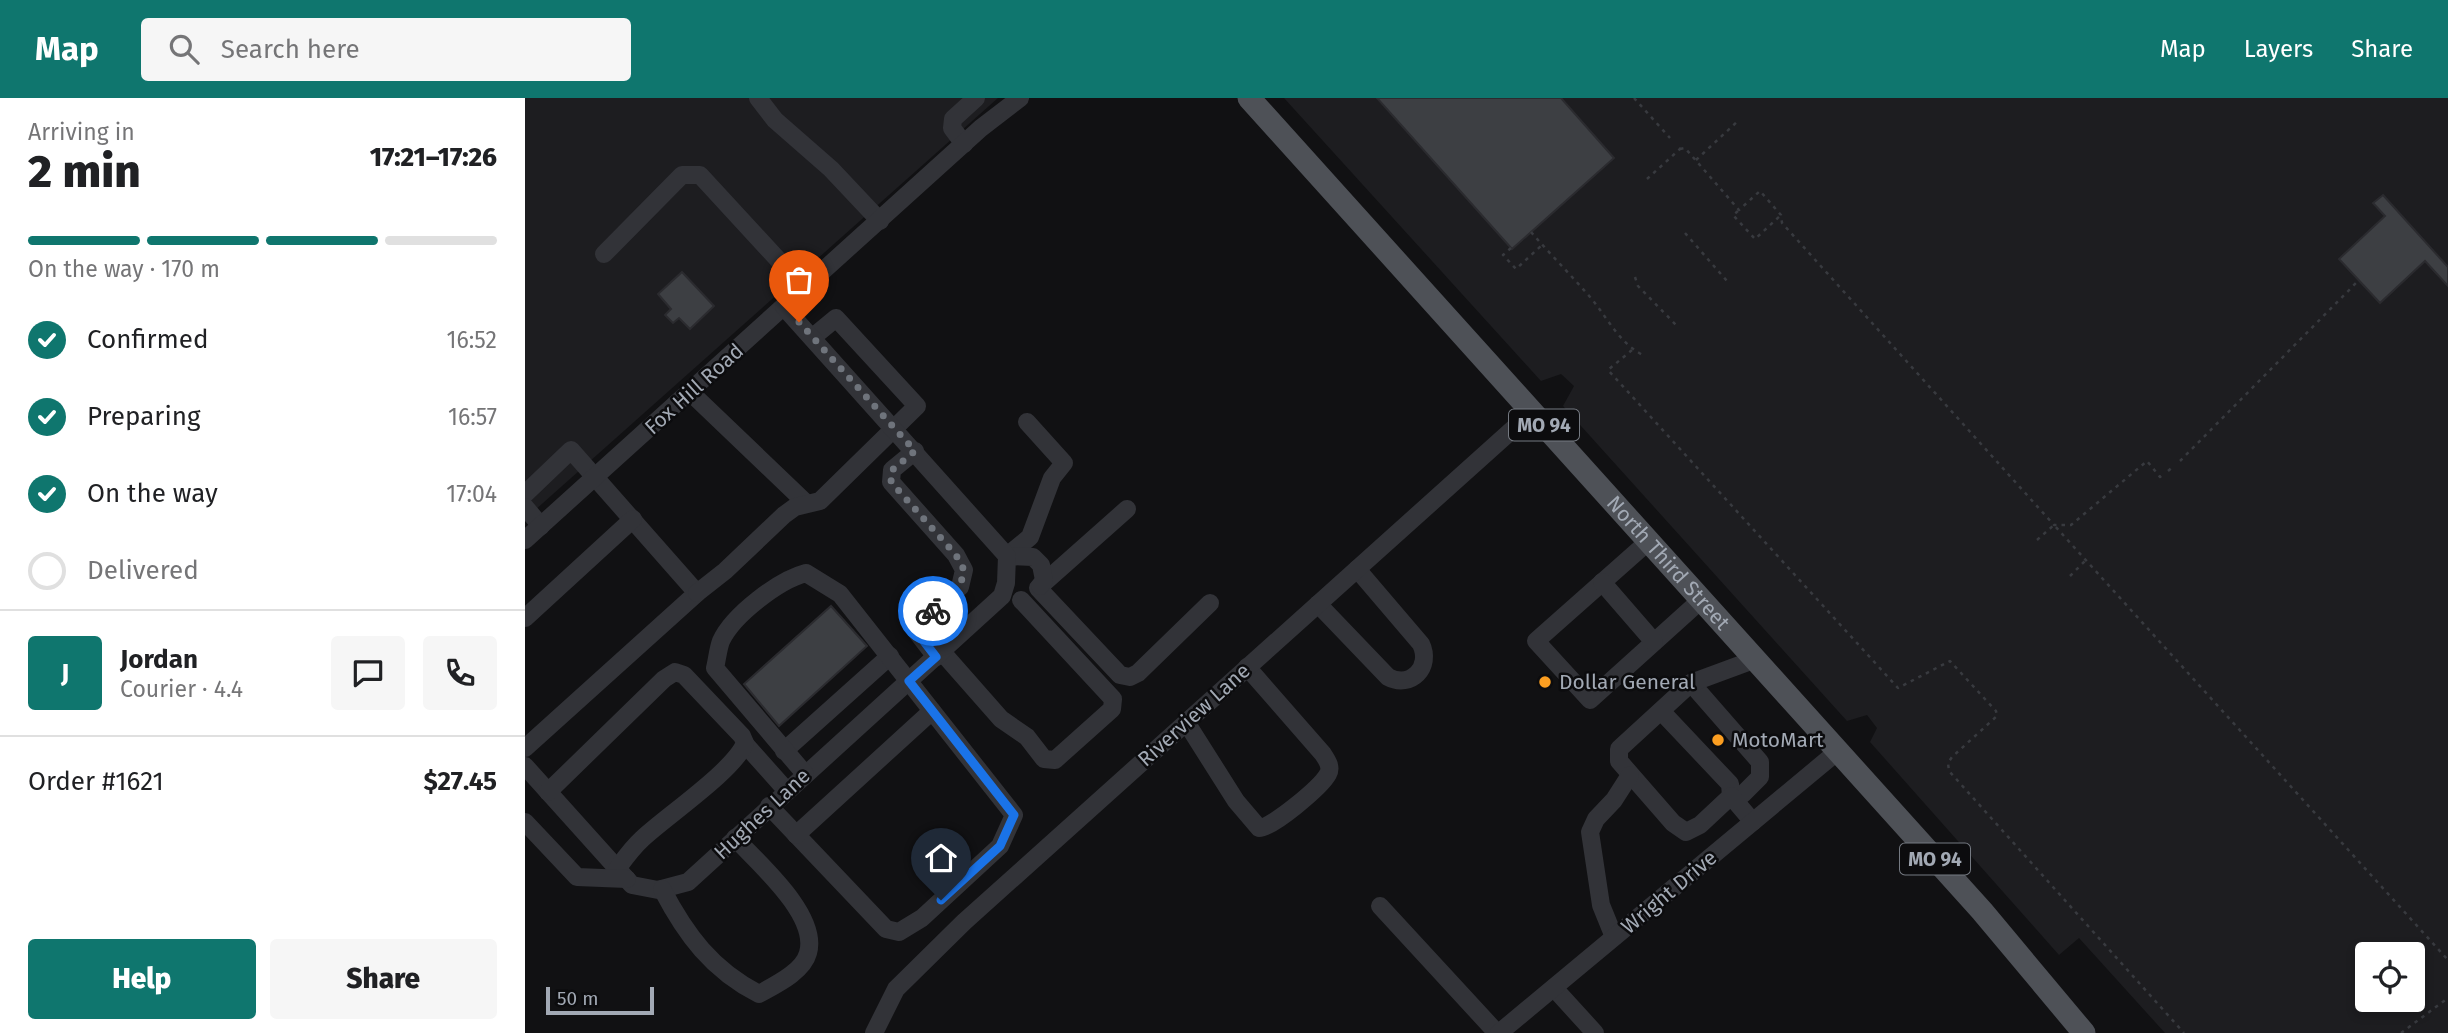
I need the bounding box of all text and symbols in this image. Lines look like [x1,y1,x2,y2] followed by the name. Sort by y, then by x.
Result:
[141,18,631,81] search box
[35,29,99,69] text: Map
[165,30,203,68] icon: search
[221,34,360,65] text: Search here
[2160,35,2206,63] text: Map
[2244,35,2313,63] text: Layers
[2351,35,2413,63] text: Share
[28,118,135,146] text: Arriving in
[370,142,497,173] text: 17:21–17:26
[28,144,141,199] text: 2 min
[769,250,829,322] pin
[28,255,220,283] text: On the way · 170 m
[780,261,818,299] icon: bag
[28,321,66,359] icon: check
[87,324,208,355] text: Confirmed
[447,326,497,354] text: 16:52
[639,338,749,440] street label: Fox Hill Road
[28,398,66,436] icon: check
[87,401,200,432] text: Preparing
[448,403,497,431] text: 16:57
[1509,410,1579,440] road number: MO 94
[28,475,66,513] icon: check
[87,478,218,509] text: On the way
[446,480,497,508] text: 17:04
[1601,490,1736,636] street label: North Third Street
[87,555,199,586] text: Delivered
[898,576,968,646] courier
[914,592,952,630] icon: bike
[331,636,405,710] button: chat
[423,636,497,710] button: phone
[120,644,198,675] text: Jordan
[61,658,69,689] text: J
[1132,658,1256,772] street label: Riverview Lane
[1559,669,1695,695] place label: Dollar General
[1537,674,1553,690] marker: Dollar General
[120,675,243,703] text: Courier · 4.4
[1732,727,1824,753] place label: MotoMart
[1710,732,1726,748] marker: MotoMart
[709,763,815,865] street label: Hughes Lane
[28,766,164,797] text: Order #1621
[424,766,497,797] text: $27.45
[911,828,971,900] pin
[922,839,960,877] icon: home
[1616,844,1722,940] street label: Wright Drive
[1900,844,1970,874] road number: MO 94
[28,939,256,1019] button: Help
[270,939,497,1019] button: Share
[2355,942,2425,1012] map controls
[2355,942,2425,1012] button: locate
[546,984,655,1016] scale bar
[557,987,598,1010] text: 50 m

